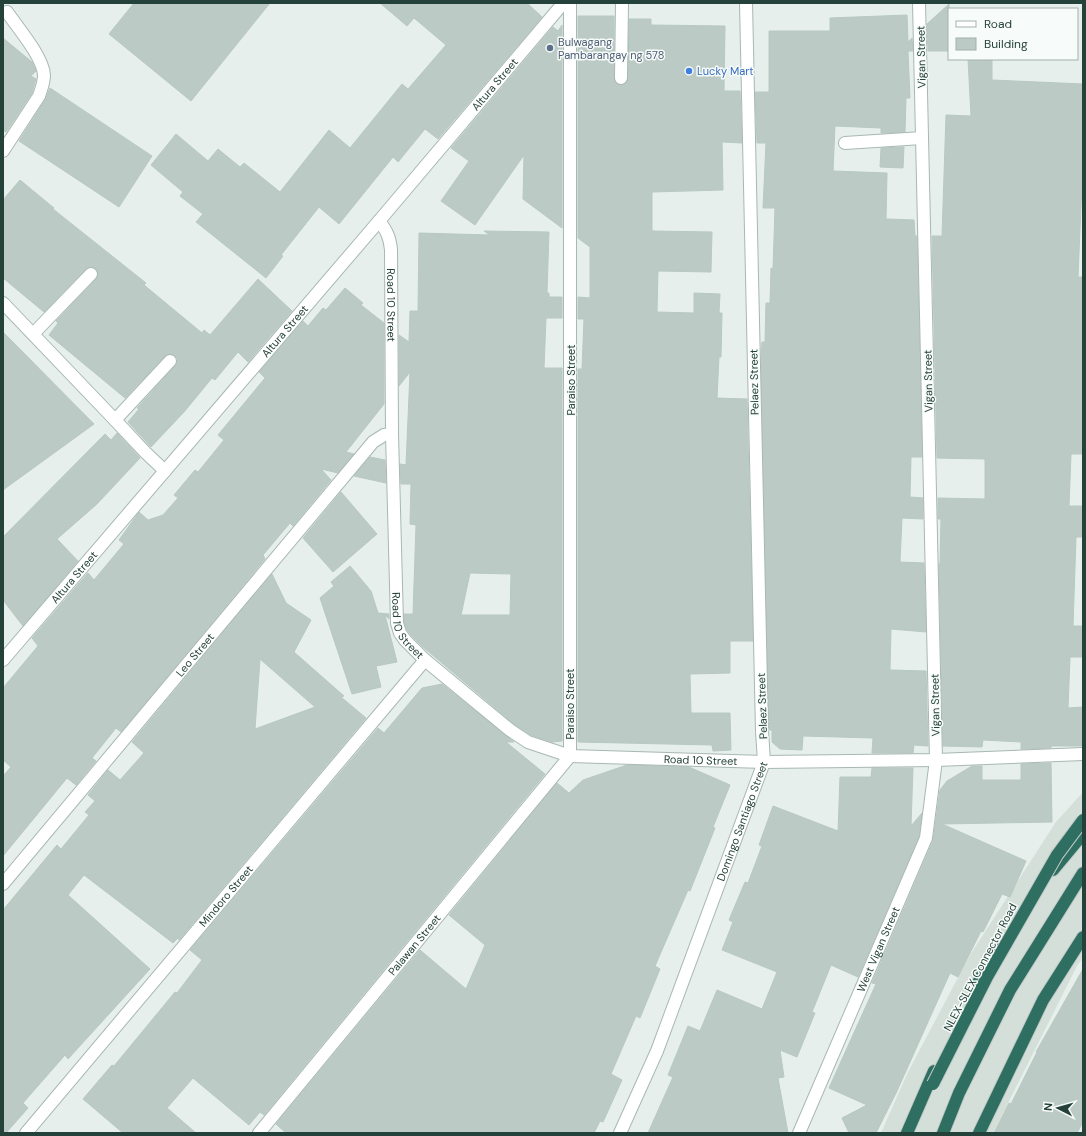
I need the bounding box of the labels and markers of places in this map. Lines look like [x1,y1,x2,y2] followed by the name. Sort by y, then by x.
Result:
[558,35,664,62] place label: Bulwagang Pambarangay ng 578
[545,43,555,53] marker: Bulwagang Pambarangay ng 578
[697,64,754,78] place label: Lucky Mart
[684,66,694,76] marker: Lucky Mart

